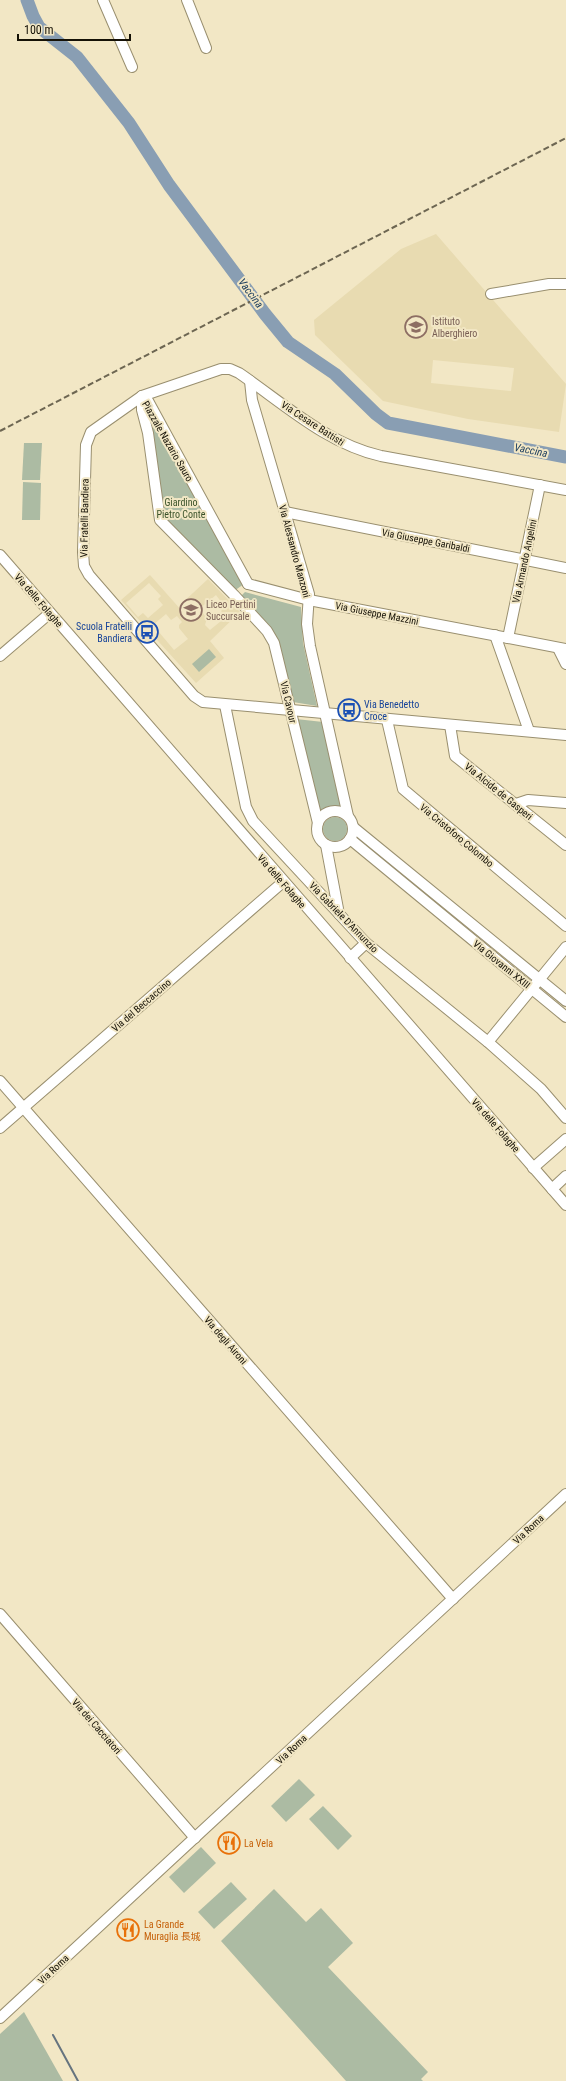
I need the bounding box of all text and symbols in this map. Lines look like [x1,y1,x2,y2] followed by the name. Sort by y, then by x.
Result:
[18,16,130,42] scale bar
[24,23,54,37] text: 100 m
[235,276,266,311] water label: Vaccina
[403,314,429,340] school or university icon: Istituto Alberghiero
[432,316,477,339] place label: Istituto Alberghiero
[140,399,195,483] street label: Piazzale Nazario Sauro
[279,399,346,448] street label: Via Cesare Battisti
[513,441,549,460] water label: Vaccina
[78,478,91,558] street label: Via Fratelli Bandiera
[157,497,206,520] park label: Giardino Pietro Conte
[277,504,312,599] street label: Via Alessandro Manzoni
[510,518,539,604] street label: Via Armando Angelini
[381,527,471,554] street label: Via Giuseppe Garibaldi
[12,571,65,630] street label: Via delle Folaghe
[178,597,204,623] school or university icon: Liceo Pertini Succursale
[206,599,256,622] place label: Liceo Pertini Succursale
[334,600,420,627] street label: Via Giuseppe Mazzini
[134,619,160,645] bus stop icon: Scuola Fratelli Bandiera
[76,621,132,644] place label: Scuola Fratelli Bandiera
[278,680,299,724] street label: Via Cavour
[336,697,362,723] bus stop icon: Via Benedetto Croce
[364,699,419,722] place label: Via Benedetto Croce
[463,761,535,822] street label: Via Alcide de Gasperi
[418,801,496,869] street label: Via Cristoforo Colombo
[255,852,308,911] street label: Via delle Folaghe
[307,880,380,955] street label: Via Gabriele D'Annunzio
[471,938,532,991] street label: Via Giovanni XXIII
[109,977,173,1034] street label: Via del Beccaccino
[469,1096,522,1155] street label: Via delle Folaghe
[202,1314,249,1366] street label: Via degli Aironi
[511,1512,546,1546] street label: Via Roma
[70,1697,123,1756] street label: Via dei Cacciatori
[274,1732,309,1766] street label: Via Roma
[216,1830,242,1856] restaurant icon: La Vela
[244,1838,273,1849] place label: La Vela
[115,1917,141,1943] restaurant icon: La Grande Muraglia 長城
[144,1919,201,1942] place label: La Grande Muraglia 長城
[36,1952,71,1986] street label: Via Roma

